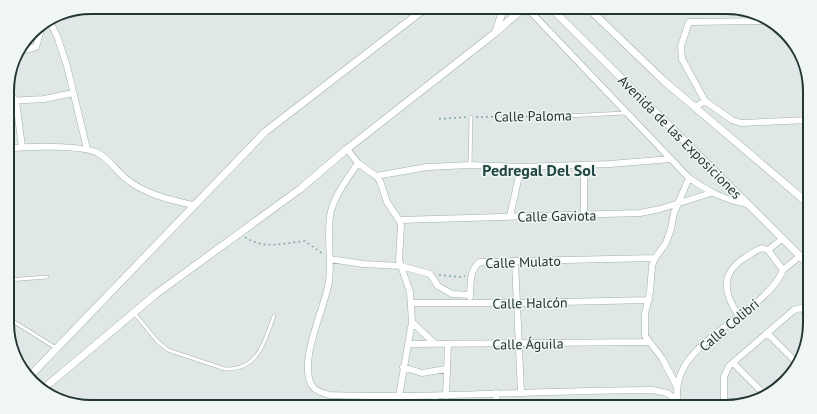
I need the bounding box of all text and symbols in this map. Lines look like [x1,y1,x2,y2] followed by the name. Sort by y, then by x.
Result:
[614,71,746,203] street label: Avenida de las Exposiciones
[494,106,572,126] street label: Calle Paloma
[482,160,596,180] district label: Pedregal Del Sol
[517,206,597,226] street label: Calle Gaviota
[485,252,561,272] street label: Calle Mulato
[492,293,568,313] street label: Calle Halcón
[695,295,763,355] street label: Calle Colibri
[492,334,564,354] street label: Calle Águila

